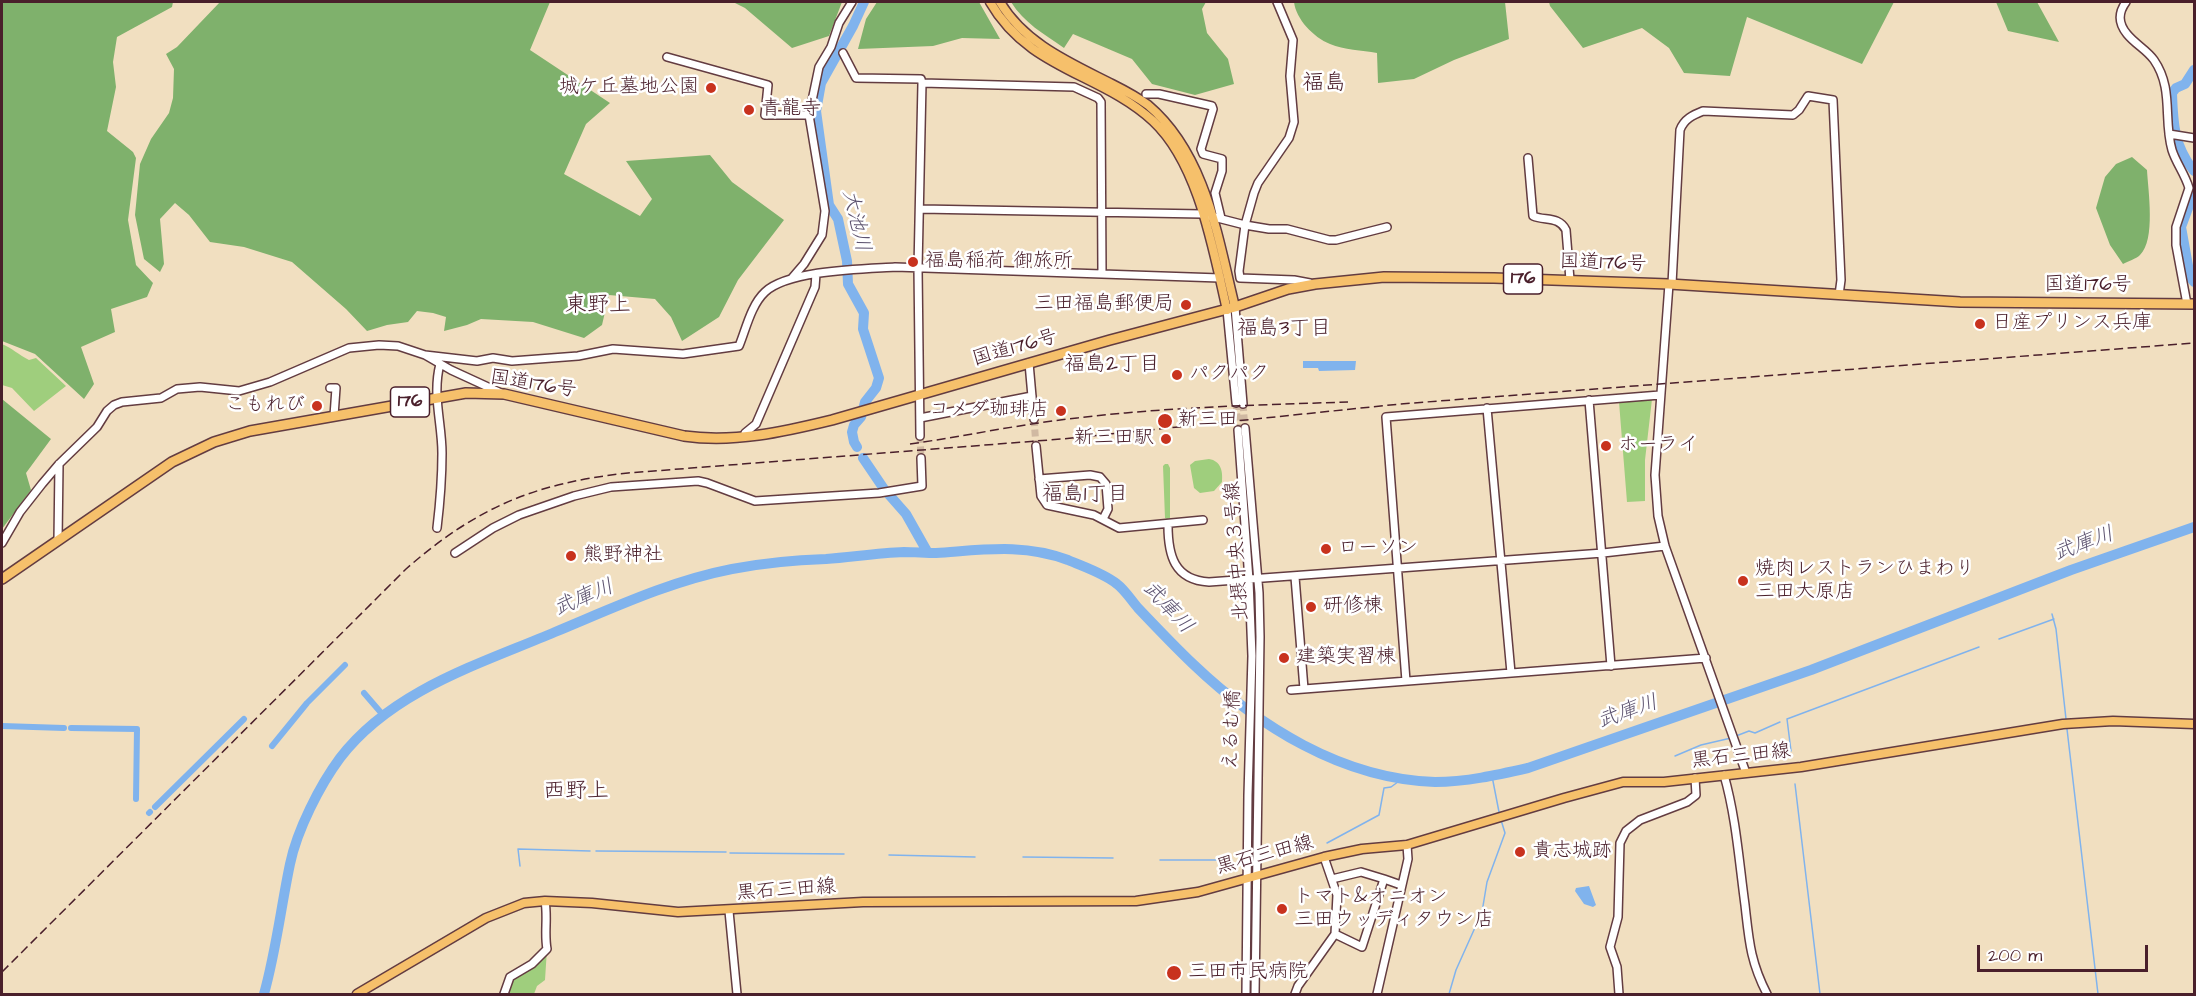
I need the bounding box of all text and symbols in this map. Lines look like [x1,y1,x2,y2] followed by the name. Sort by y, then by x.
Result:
[1302,71,1346,97] district label: 福島
[559,76,699,100] place label: 城ケ丘墓地公園
[704,81,718,95] marker: 城ケ丘墓地公園
[761,98,821,122] place label: 青龍寺
[742,103,756,117] marker: 青龍寺
[836,187,874,255] water label: 大池川
[925,250,1073,274] place label: 福島稲荷 御旅所
[1559,250,1647,278] street label: 国道176号
[906,255,920,269] marker: 福島稲荷 御旅所
[1504,264,1543,294] road number: 176
[2044,274,2132,298] street label: 国道176号
[565,293,631,319] district label: 東野上
[1034,293,1174,317] place label: 三田福島郵便局
[1179,298,1193,312] marker: 三田福島郵便局
[1992,312,2152,336] place label: 日産プリンス兵庫
[1237,317,1331,343] district label: 福島3丁目
[1973,317,1987,331] marker: 日産プリンス兵庫
[970,325,1060,373] street label: 国道176号
[1064,353,1160,379] district label: 福島2丁目
[1189,363,1269,387] place label: パクパク
[488,366,578,404] street label: 国道176号
[1170,368,1184,382] marker: パクパク
[390,387,430,417] road number: 176
[225,394,305,418] place label: こもれび
[310,399,324,413] marker: こもれび
[929,399,1049,423] place label: コメダ珈琲店
[1054,404,1068,418] marker: コメダ珈琲店
[1178,409,1238,433] place label: 新三田
[1156,412,1174,430] marker: 新三田
[1074,427,1154,451] place label: 新三田駅
[1159,432,1173,446] marker: 新三田駅
[1618,434,1698,458] place label: ホーライ
[1599,439,1613,453] marker: ホーライ
[1221,480,1255,622] street label: 北摂中央３号線
[1042,483,1128,509] district label: 福島1丁目
[2050,522,2118,568] water label: 武庫川
[1338,537,1418,561] place label: ローソン
[1319,542,1333,556] marker: ローソン
[583,544,663,568] place label: 熊野神社
[564,549,578,563] marker: 熊野神社
[1755,558,1975,605] place label: 焼肉レストランひまわり 三田大原店
[1736,574,1750,588] marker: 焼肉レストランひまわり 三田大原店
[550,575,618,623] water label: 武庫川
[1136,576,1198,640] water label: 武庫川
[1323,595,1383,619] place label: 研修棟
[1304,600,1318,614] marker: 研修棟
[1296,646,1396,670] place label: 建築実習棟
[1277,651,1291,665] marker: 建築実習棟
[1220,690,1246,770] street label: えるむ橋
[1594,691,1662,735] water label: 武庫川
[1690,740,1792,774] street label: 黒石三田線
[543,779,609,805] district label: 西野上
[1214,831,1316,881] street label: 黒石三田線
[1532,840,1612,864] place label: 貴志城跡
[1513,845,1527,859] marker: 貴志城跡
[735,876,837,906] street label: 黒石三田線
[1294,886,1494,933] place label: トマト&オニオン 三田ウッディタウン店
[1275,902,1289,916] marker: トマト&オニオン 三田ウッディタウン店
[1980,933,2151,971] scale bar
[1988,943,2042,968] text: 200 m
[1188,961,1308,985] place label: 三田市民病院
[1165,964,1183,982] marker: 三田市民病院

